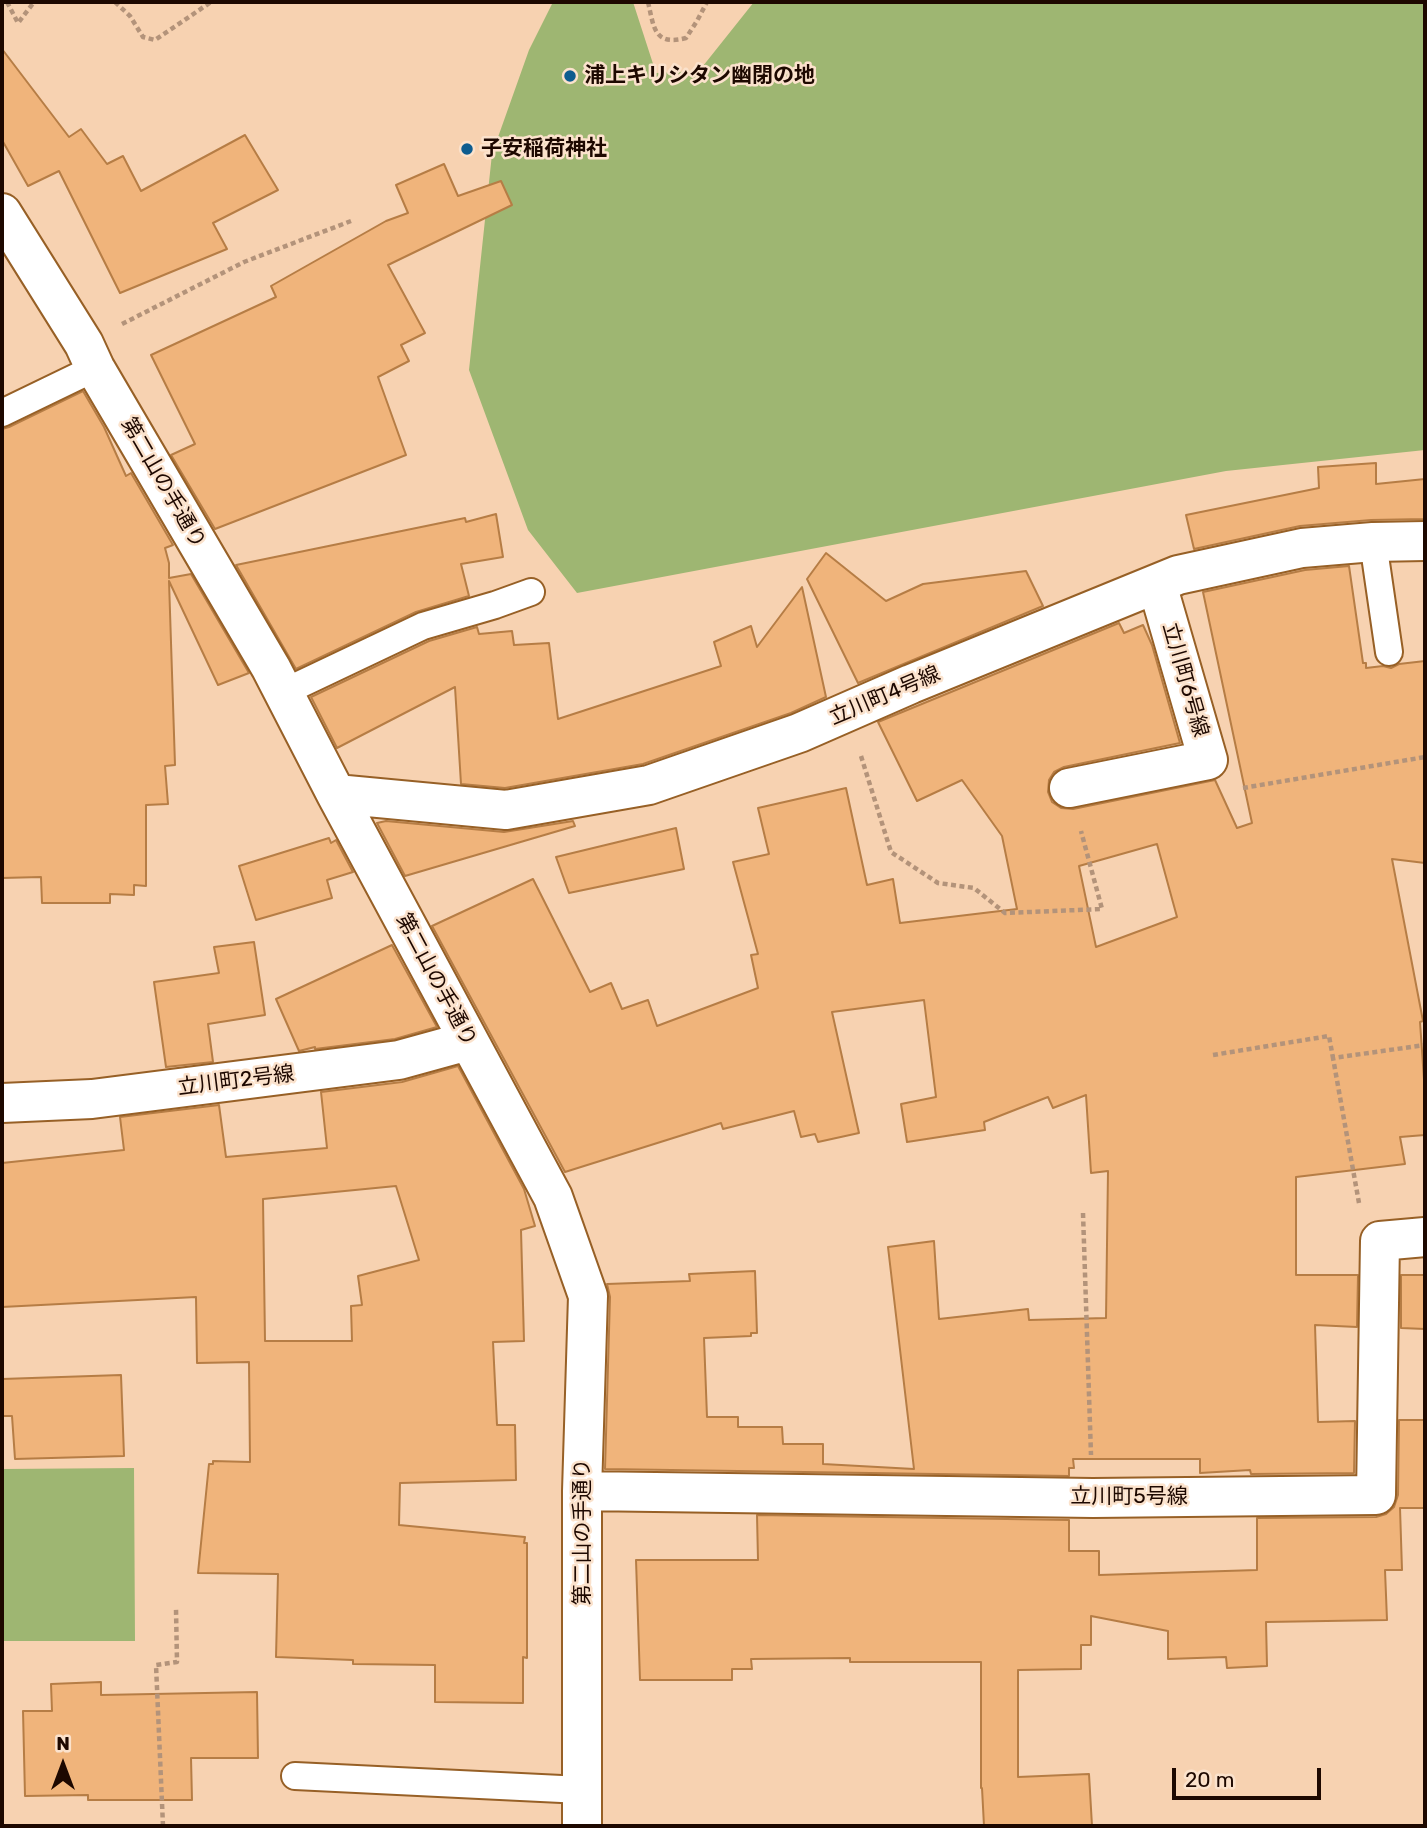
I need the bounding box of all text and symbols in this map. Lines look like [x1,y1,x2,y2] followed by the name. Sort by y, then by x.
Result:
[584,63,815,89] place label: 浦上キリシタン幽閉の地
[562,68,578,84] marker: 浦上キリシタン幽閉の地
[481,136,607,162] place label: 子安稲荷神社
[459,141,475,157] marker: 子安稲荷神社
[115,413,211,553] street label: 第二山の手通り
[1157,620,1213,740] street label: 立川町6号線
[826,661,944,731] street label: 立川町4号線
[390,909,482,1051] street label: 第二山の手通り
[176,1061,296,1101] street label: 立川町2号線
[570,1459,596,1605] street label: 第二山の手通り
[1070,1484,1188,1510] street label: 立川町5号線
[28,1730,98,1800] north arrow
[56,1732,70,1755] text: N
[1175,1755,1324,1799] scale bar
[1185,1767,1234,1792] text: 20 m

